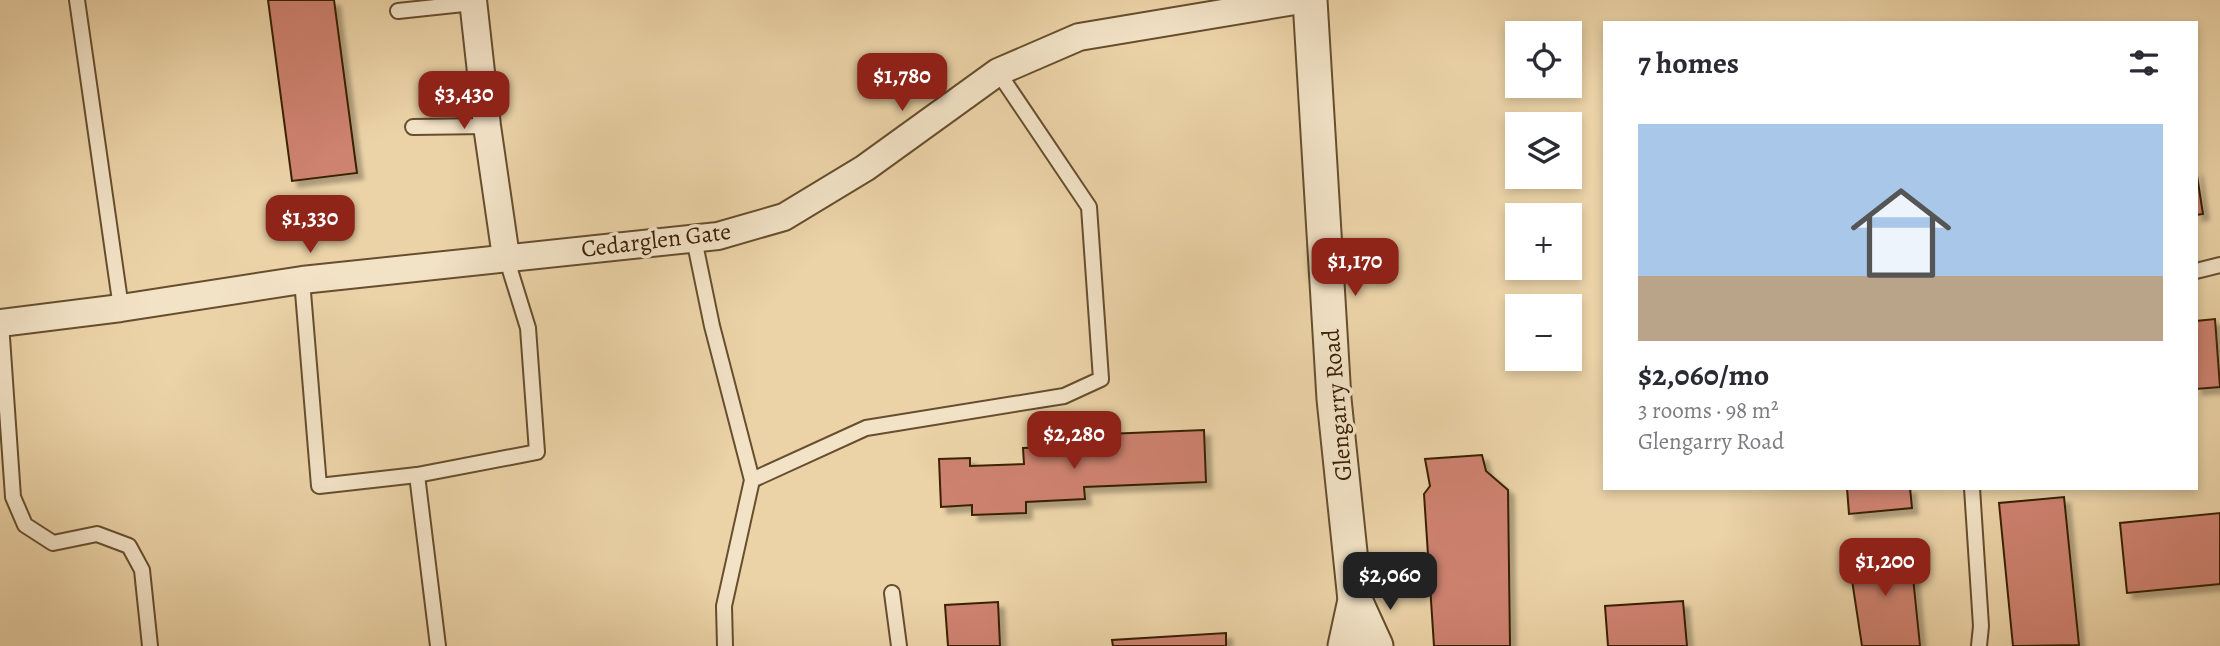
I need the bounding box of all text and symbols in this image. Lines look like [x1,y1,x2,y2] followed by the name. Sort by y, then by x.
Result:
[1505,21,1582,371] map controls
[1505,21,1582,98] button: locate
[1638,43,1739,83] text: 7 homes
[2125,44,2163,82] icon: filters
[845,54,959,113] pin: $1,780
[873,60,931,91] text: $1,780
[407,72,521,131] pin: $3,430
[434,78,494,109] text: $3,430
[1505,112,1582,189] button: layers
[1838,170,1964,296] icon: home
[253,196,367,255] pin: $1,330
[282,202,338,233] text: $1,330
[1505,203,1582,280] button: +
[579,215,733,265] street label: Cedarglen Gate
[1298,238,1412,298] pin: $1,170
[1328,245,1382,276] text: $1,170
[1505,294,1582,371] button: −
[1314,327,1360,482] street label: Glengarry Road
[1638,355,1769,395] text: $2,060/mo
[1638,395,1779,426] text: 3 rooms · 98 m²
[1017,412,1131,471] pin: $2,280
[1043,418,1105,449] text: $2,280
[1638,426,1784,457] text: Glengarry Road
[1828,538,1942,598] pin: $1,200
[1855,545,1915,576] text: $1,200
[1333,552,1447,612] pin: $2,060
[1359,559,1421,590] text: $2,060

